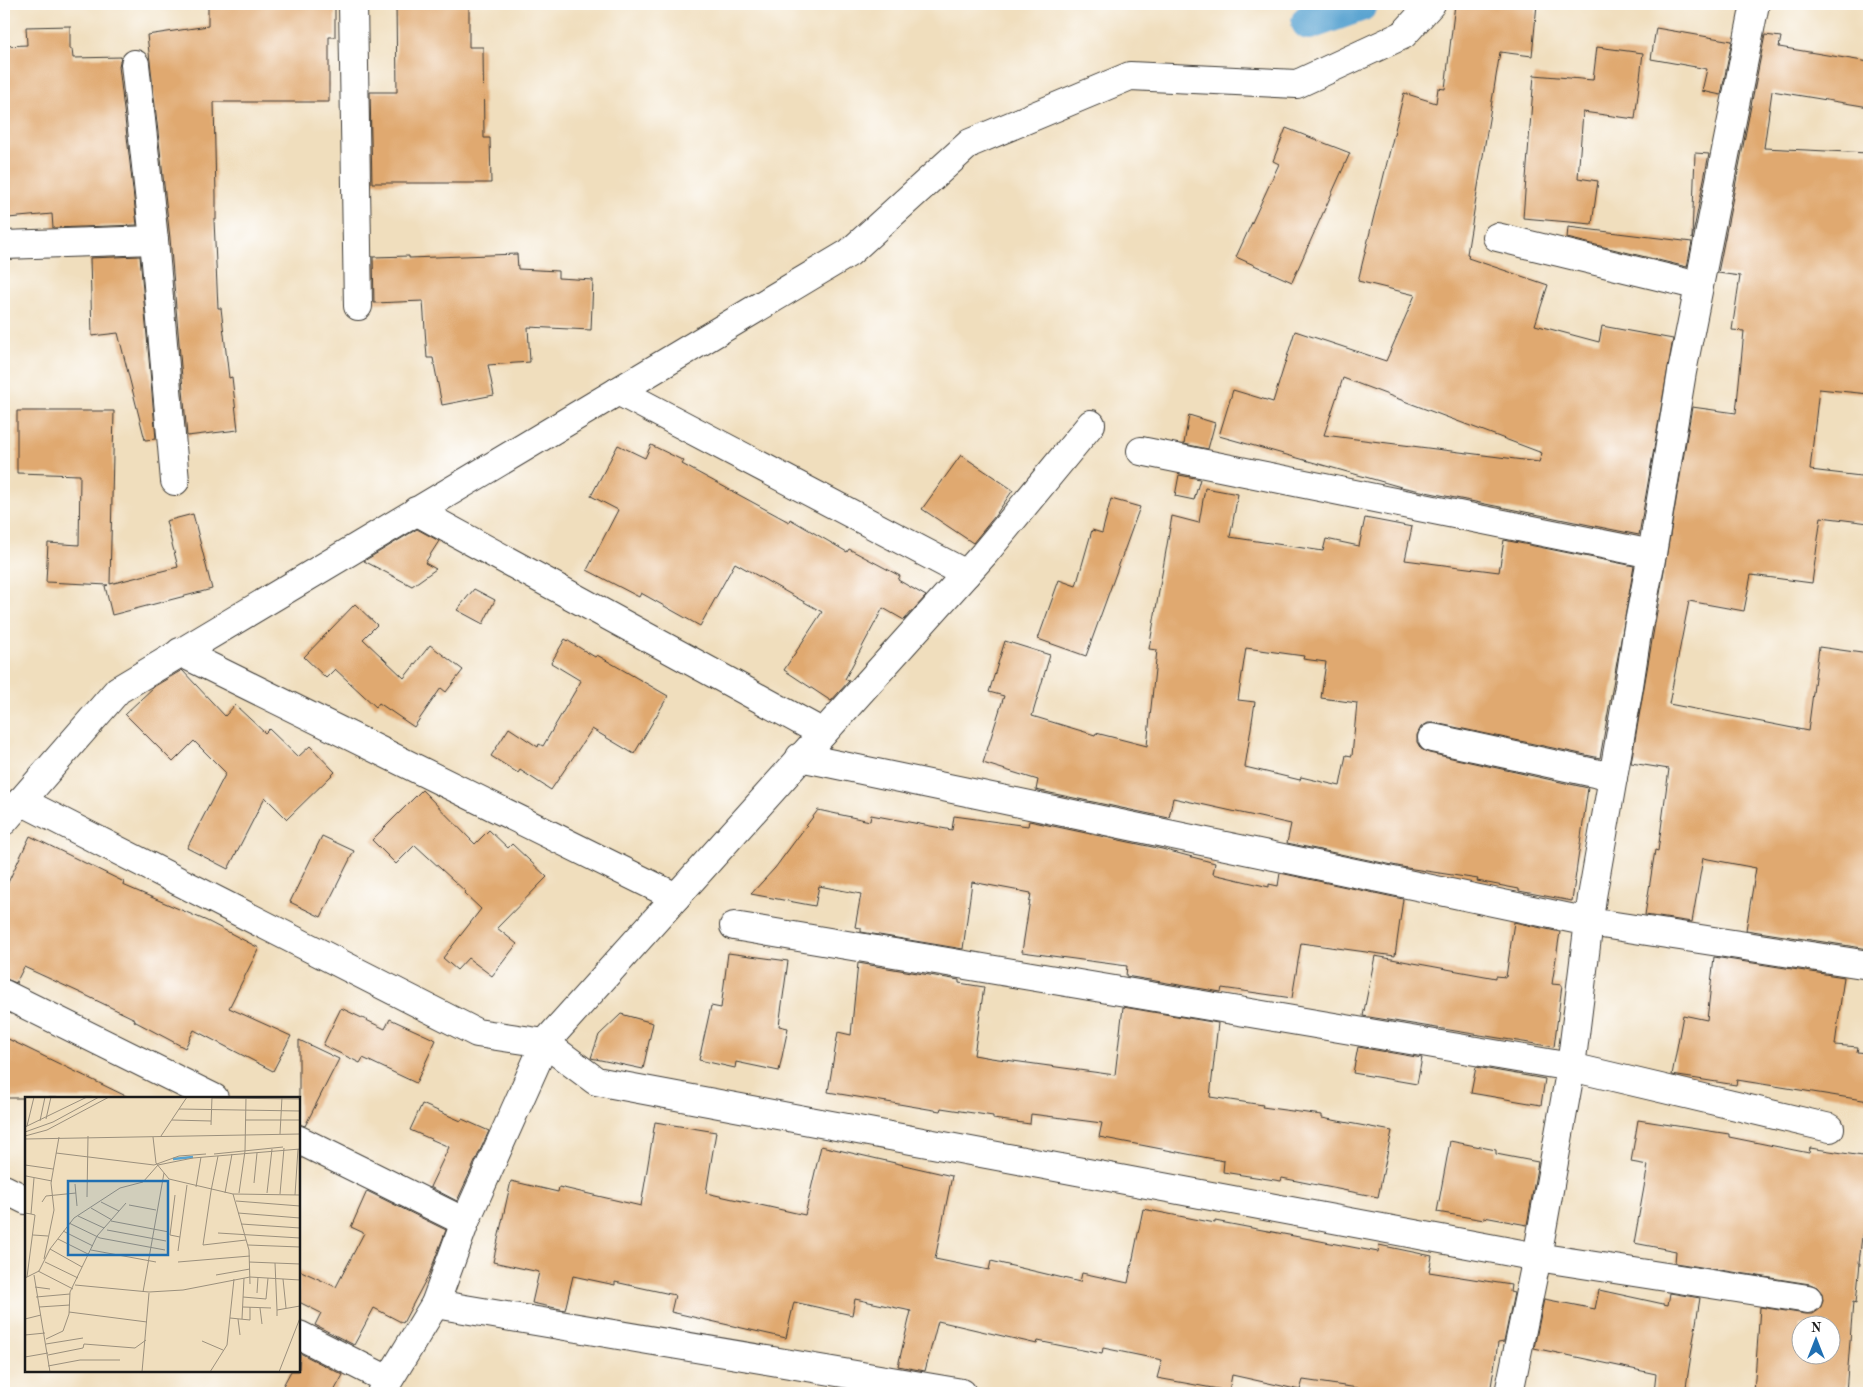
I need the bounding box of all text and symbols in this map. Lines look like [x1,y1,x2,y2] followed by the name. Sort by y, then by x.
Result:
[25,1097,300,1372] inset map
[1790,1314,1840,1364] north arrow
[1811,1321,1822,1335] text: N

